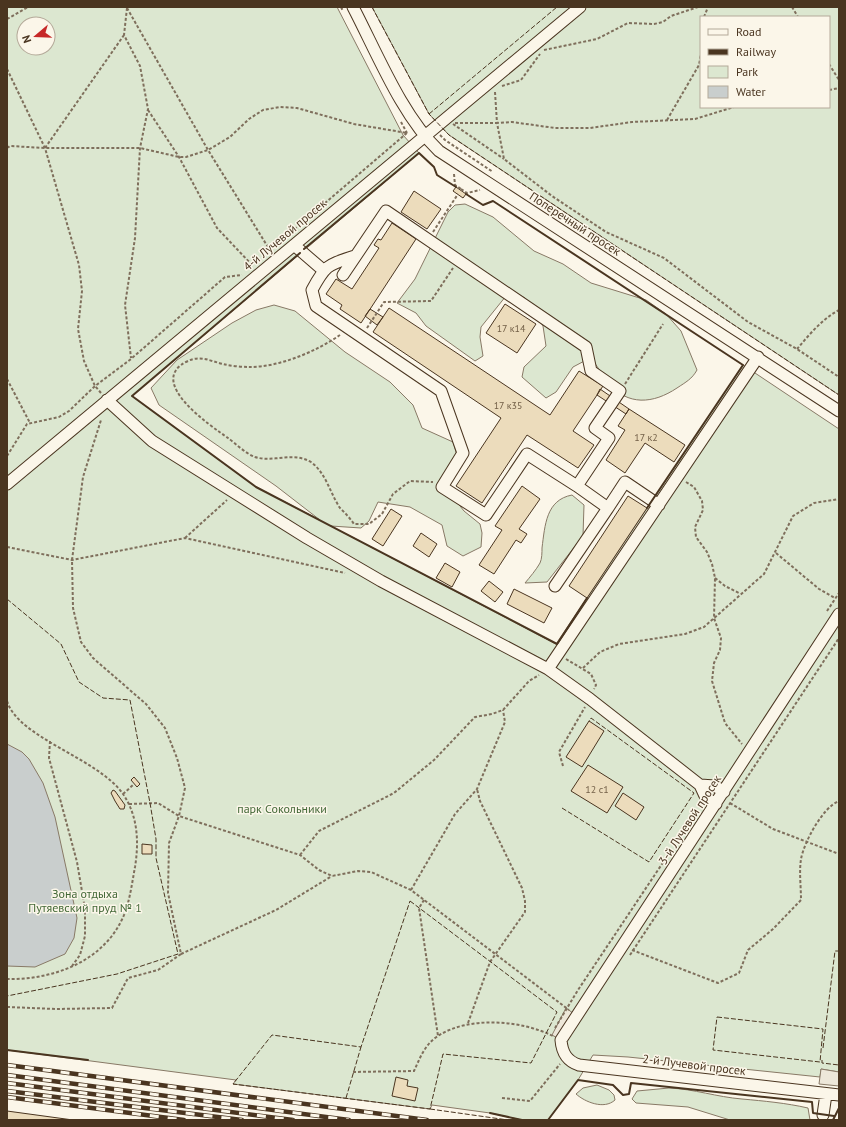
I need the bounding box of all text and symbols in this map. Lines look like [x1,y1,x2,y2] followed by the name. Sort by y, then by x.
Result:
[16,16,56,56] north arrow
[700,16,830,108] legend
[736,24,761,39] text: Road
[19,34,34,45] text: N
[736,44,776,59] text: Railway
[736,64,758,79] text: Park
[736,84,766,99] text: Water
[527,188,624,259] street label: Поперечный просек
[240,195,330,274] street label: 4-й Лучевой просек
[497,322,526,335] house number: 17 к14
[494,399,522,412] house number: 17 к35
[634,431,658,444] house number: 17 к2
[655,772,724,867] street label: 3-й Лучевой просек
[585,783,609,796] house number: 12 c1
[237,801,327,816] park label: парк Сокольники
[28,886,142,915] park label: Зона отдыха Путяевский пруд № 1
[642,1051,747,1078] street label: 2-й Лучевой просек

